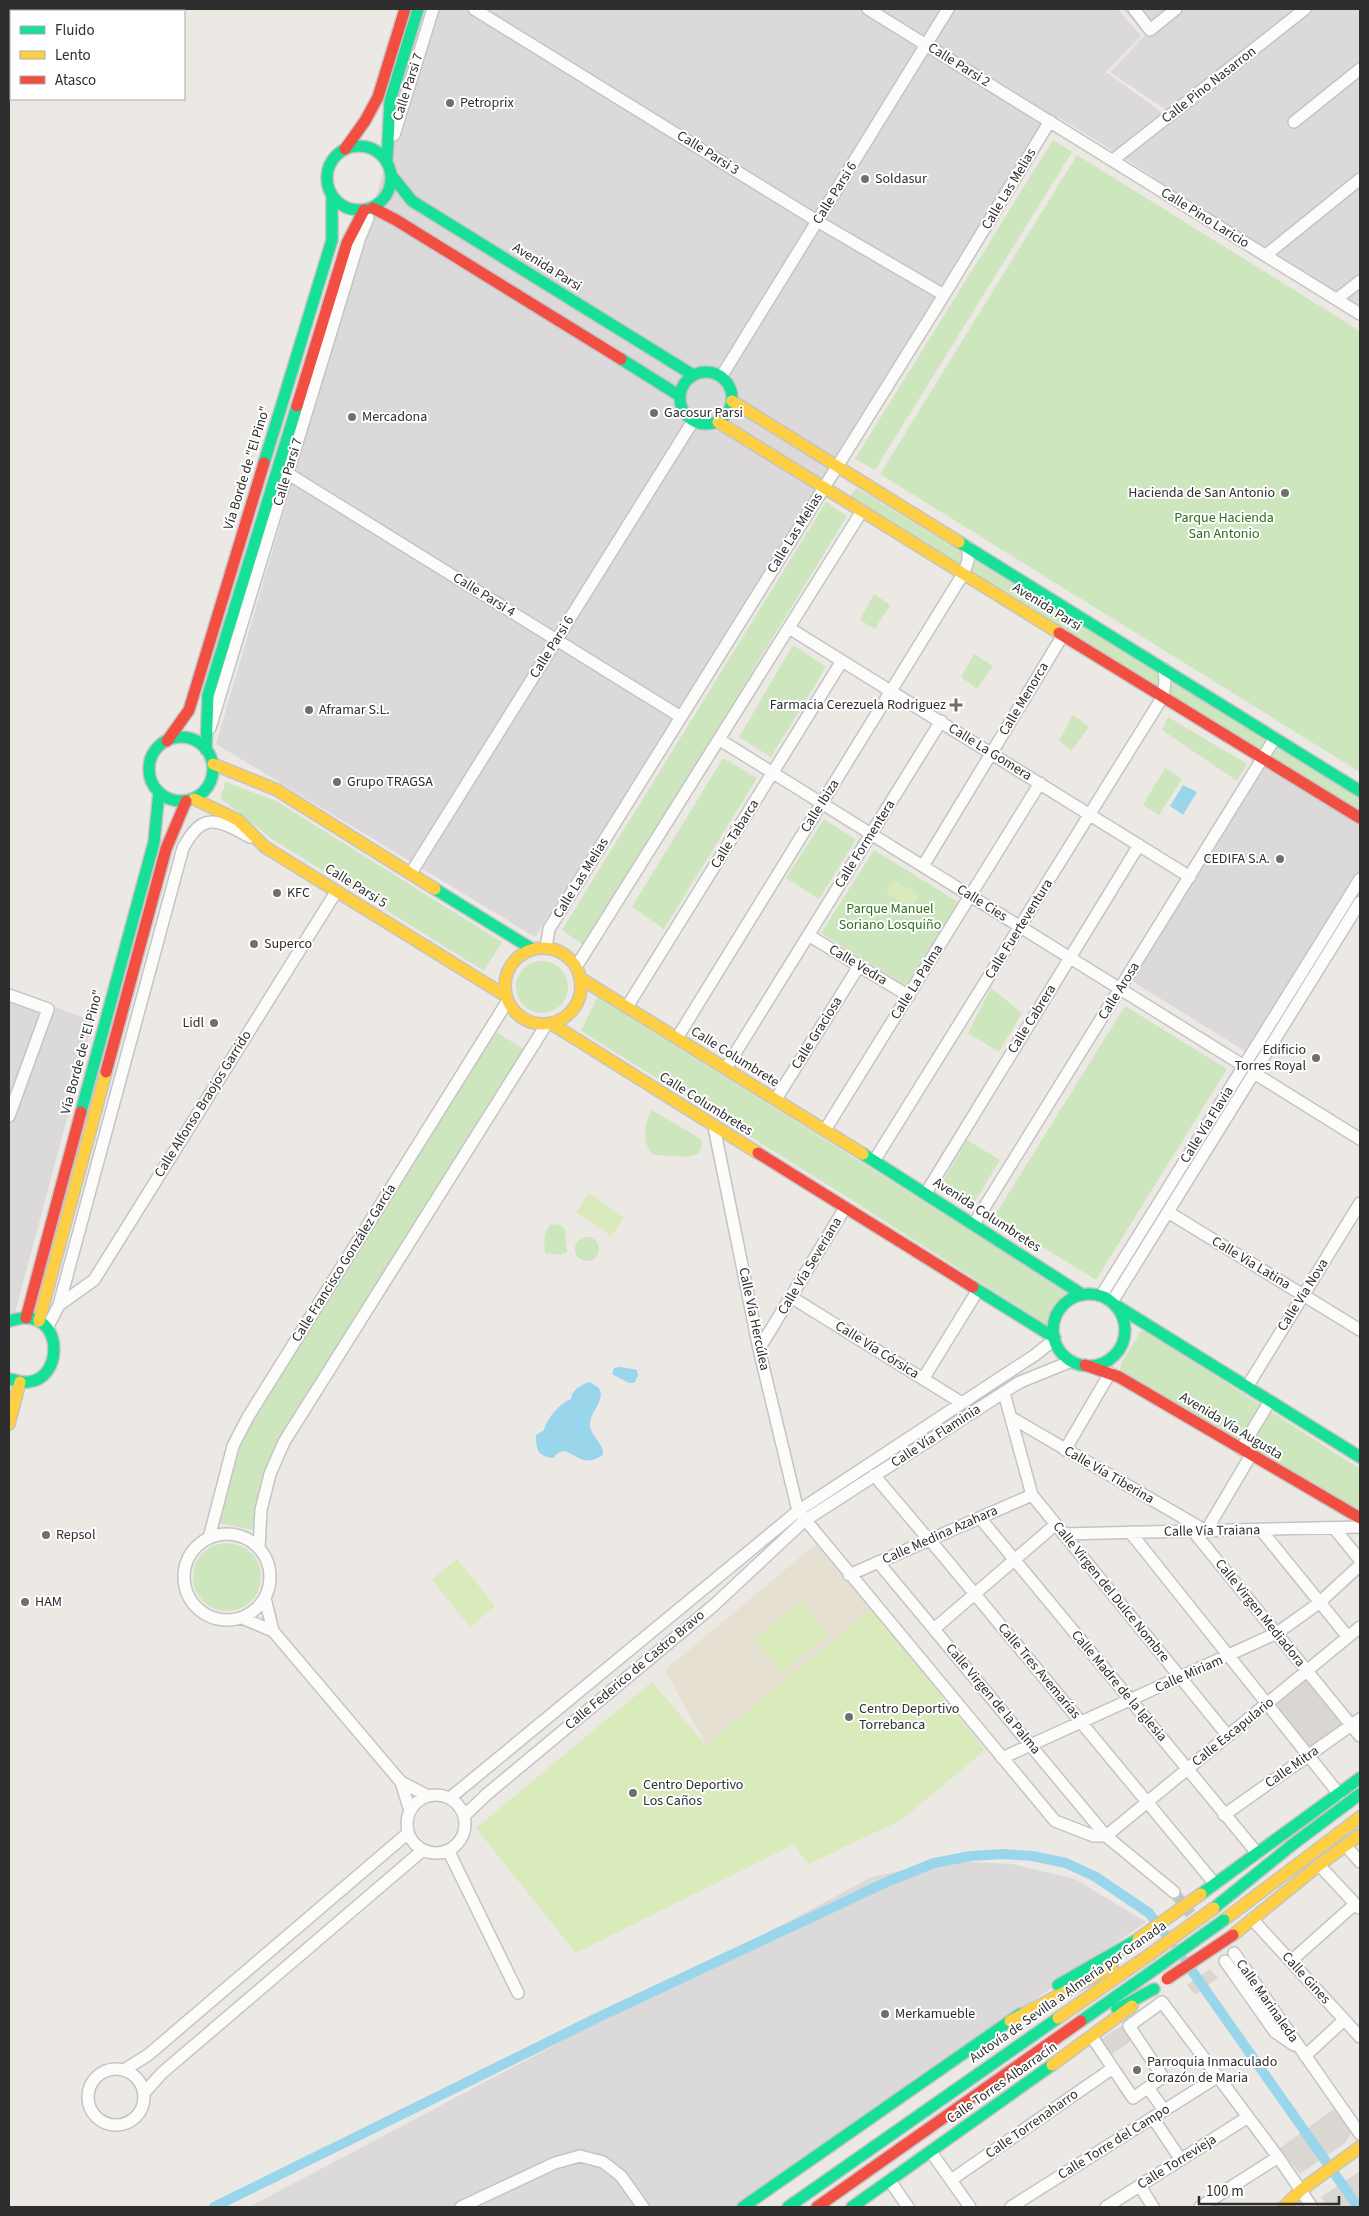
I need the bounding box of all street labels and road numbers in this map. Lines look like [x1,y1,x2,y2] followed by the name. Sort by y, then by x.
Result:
[924,38,994,92] street label: Calle Parsi 2
[1157,42,1261,128] street label: Calle Pino Nasarron
[388,50,428,123] street label: Calle Parsi 7
[673,126,743,180] street label: Calle Parsi 3
[977,145,1041,233] street label: Calle Las Melias
[808,158,862,228] street label: Calle Parsi 6
[1157,183,1253,253] street label: Calle Pino Laricio
[509,238,585,296] street label: Avenida Parsi
[219,404,275,532] street label: Vía Borde de "El Pino"
[268,435,308,508] street label: Calle Parsi 7
[762,489,828,577] street label: Calle Las Melias
[449,568,519,622] street label: Calle Parsi 4
[1009,578,1085,636] street label: Avenida Parsi
[525,612,579,682] street label: Calle Parsi 6
[994,659,1054,739] street label: Calle Menorca
[944,718,1036,786] street label: Calle La Gomera
[796,775,844,837] street label: Calle Ibiza
[706,796,764,872] street label: Calle Tabarca
[830,796,900,892] street label: Calle Formentera
[548,834,614,922] street label: Calle Las Melias
[321,859,391,913] street label: Calle Parsi 5
[980,875,1058,983] street label: Calle Fuerteventura
[953,880,1011,926] street label: Calle Cies
[825,940,891,990] street label: Calle Vedra
[886,941,948,1023] street label: Calle La Palma
[1093,958,1145,1024] street label: Calle Arosa
[1003,981,1061,1057] street label: Calle Cabrera
[56,988,108,1116] street label: Vía Borde de "El Pino"
[787,993,847,1073] street label: Calle Graciosa
[687,1022,783,1092] street label: Calle Columbrete
[150,1027,256,1181] street label: Calle Alfonso Braojos Garrido
[655,1067,757,1141] street label: Calle Columbretes
[1175,1083,1239,1167] street label: Calle Vía Flavia
[929,1173,1045,1257] street label: Avenida Columbretes
[287,1180,401,1346] street label: Calle Francisco González García
[773,1213,847,1319] street label: Calle Vía Severiana
[1208,1232,1294,1294] street label: Calle Via Latina
[1273,1255,1333,1335] street label: Calle Via Nova
[733,1266,775,1372] street label: Calle Vía Hercúlea
[831,1316,923,1384] street label: Calle Vía Córsica
[1176,1387,1286,1465] street label: Avenida Vía Augusta
[887,1399,985,1473] street label: Calle Vía Flaminia
[1060,1441,1158,1509] street label: Calle Vía Tiberina
[879,1501,1001,1569] street label: Calle Medina Azahara
[1048,1517,1174,1667] street label: Calle Virgen del Dulce Nombre
[1164,1520,1260,1542] street label: Calle Vía Traiana
[1210,1555,1310,1671] street label: Calle Virgen Mediadora
[561,1605,709,1735] street label: Calle Federico de Castro Bravo
[993,1619,1085,1723] street label: Calle Tres Avemarías
[1066,1626,1172,1746] street label: Calle Madre de la Iglesia
[941,1639,1045,1759] street label: Calle Virgen de la Palma
[1152,1650,1226,1698] street label: Calle Miriam
[1188,1693,1278,1771] street label: Calle Escapulario
[1261,1741,1323,1793] street label: Calle Mitra
[965,1916,1171,2068] street label: Autovía de Sevilla a Almería por Granada
[1277,1947,1335,2009] street label: Calle Gines
[1231,1955,1303,2047] street label: Calle Marinaleda
[943,2037,1061,2129] street label: Calle Torres Albarracín
[982,2084,1082,2164] street label: Calle Torrenaharro
[1054,2099,1174,2185] street label: Calle Torre del Campo
[1133,2130,1221,2194] street label: Calle Torrevieja

